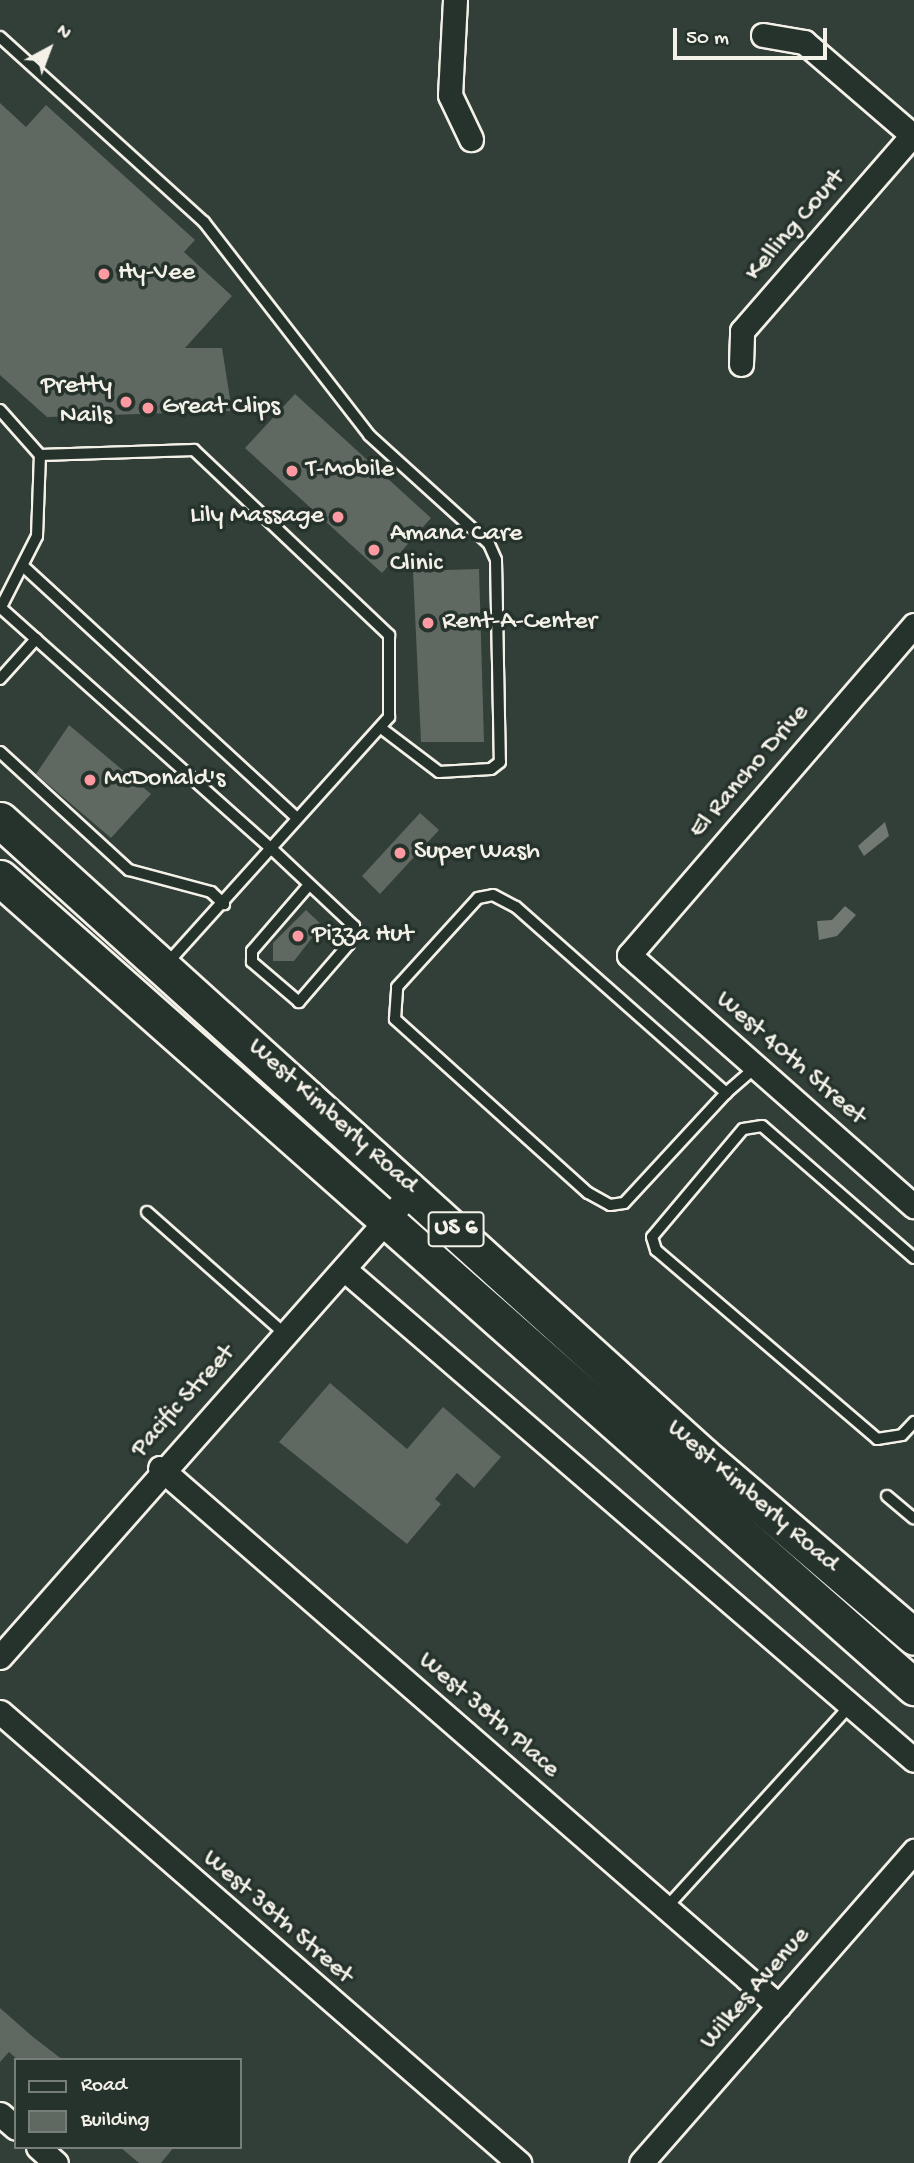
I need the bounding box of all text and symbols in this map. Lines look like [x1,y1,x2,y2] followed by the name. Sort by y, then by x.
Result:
[14,14,84,84] north arrow
[676,14,830,58] scale bar
[51,20,75,46] text: N
[686,27,729,52] text: 50 m
[739,164,853,288] street label: Kelling Court
[118,258,195,290] place label: Hy-Vee
[96,266,112,282] marker: Hy-Vee
[41,371,112,432] place label: Pretty Nails
[162,392,280,424] place label: Great Clips
[118,394,134,410] marker: Pretty Nails
[140,400,156,416] marker: Great Clips
[306,455,394,487] place label: T-Mobile
[284,463,300,479] marker: T-Mobile
[190,501,324,533] place label: Lily Massage
[330,509,346,525] marker: Lily Massage
[390,519,522,580] place label: Amana Care Clinic
[364,540,384,560] marker: Amana Care Clinic
[442,607,597,639] place label: Rent-A-Center
[420,615,436,631] marker: Rent-A-Center
[683,699,817,845] street label: El Rancho Drive
[104,764,225,796] place label: McDonald's
[82,772,98,788] marker: McDonald's
[414,837,540,869] place label: Super Wash
[392,845,408,861] marker: Super Wash
[312,920,413,952] place label: Pizza Hut
[290,928,306,944] marker: Pizza Hut
[708,985,872,1133] street label: West 40th Street
[241,1032,423,1202] street label: West Kimberly Road
[426,1209,486,1250] road number: US 6
[125,1339,243,1465] street label: Pacific Street
[659,1414,845,1580] street label: West Kimberly Road
[411,1646,565,1786] street label: West 38th Place
[195,1844,359,1992] street label: West 38th Street
[694,1921,818,2057] street label: Wilkes Avenue
[14,2058,242,2149] legend
[81,2074,127,2099] text: Road
[81,2109,150,2134] text: Building

